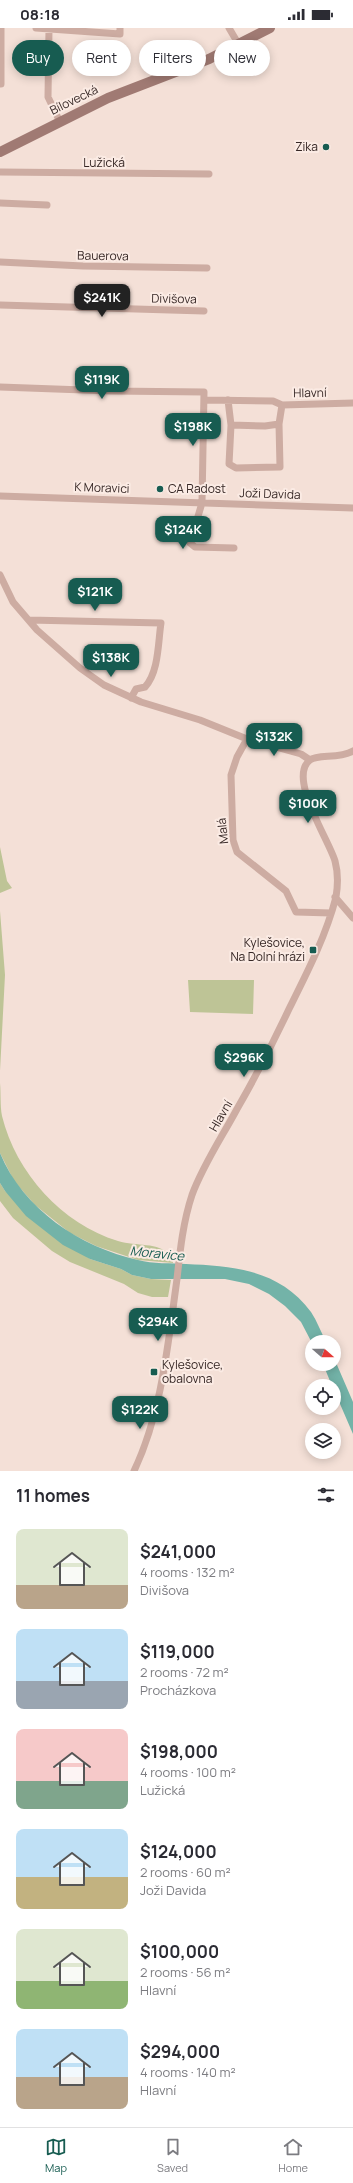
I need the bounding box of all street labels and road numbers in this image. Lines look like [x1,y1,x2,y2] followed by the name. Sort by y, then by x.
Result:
[47,81,101,119] street label: Bílovecká
[83,154,125,171] street label: Lužická
[77,247,129,264] street label: Bauerova
[151,290,197,307] street label: Divišova
[293,384,327,401] street label: Hlavní
[74,478,130,497] street label: K Moravici
[239,484,301,503] street label: Joži Davida
[213,817,232,845] street label: Malá
[205,1097,236,1134] street label: Hlavní

